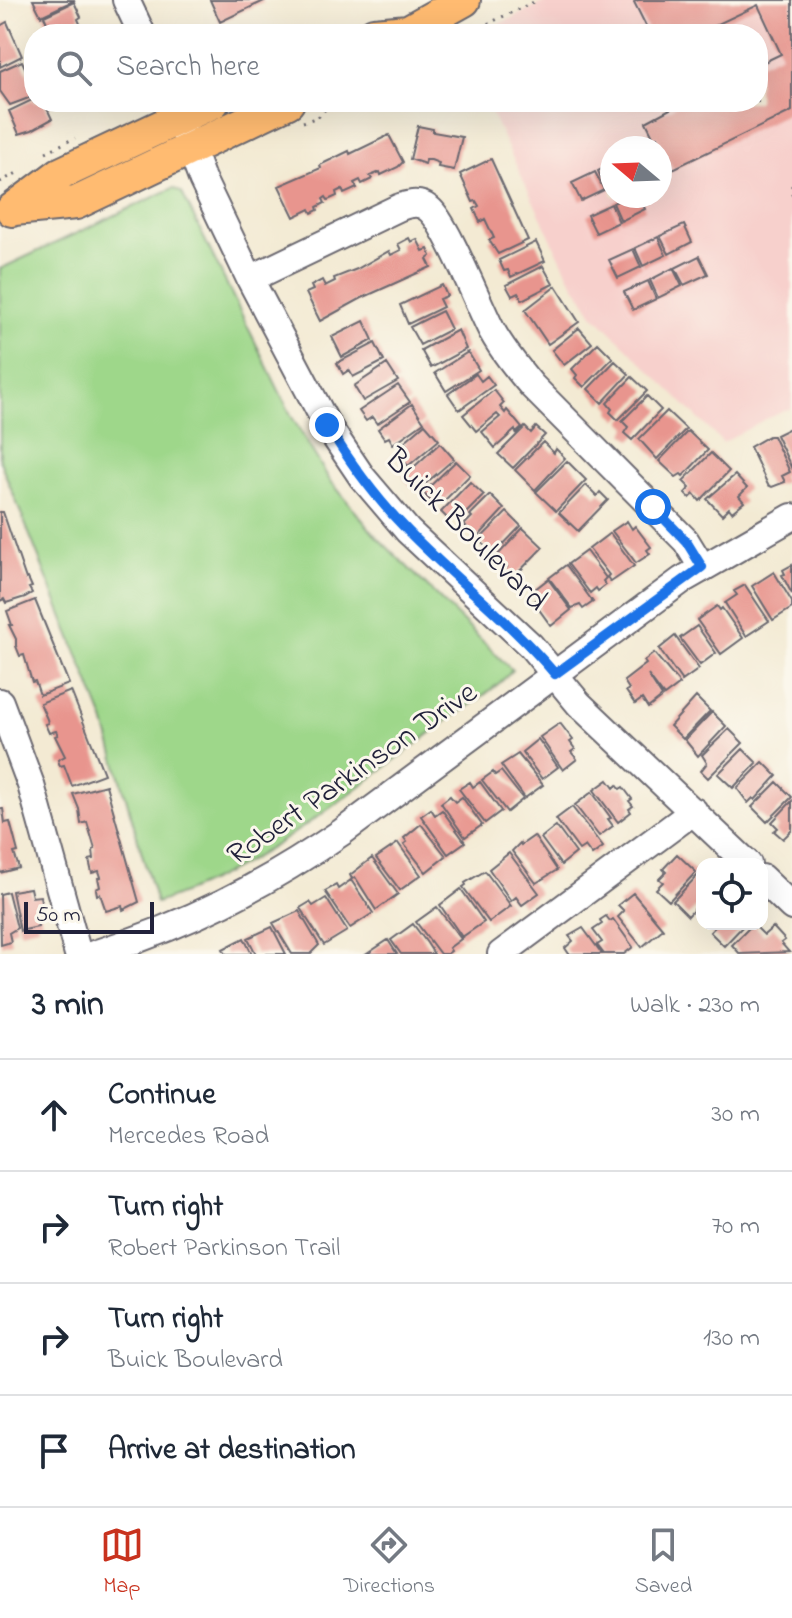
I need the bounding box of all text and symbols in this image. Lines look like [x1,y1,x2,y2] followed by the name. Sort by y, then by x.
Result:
[24,24,768,112] search box
[52,46,96,90] icon: search
[116,46,260,90] text: Search here
[600,136,672,208] north arrow
[309,407,345,443] route end
[372,438,558,624] street label: Buick Boulevard
[635,489,671,525] route start
[218,670,488,879] street label: Robert Parkinson Drive
[696,858,768,930] map controls
[696,858,768,930] button: locate
[24,898,154,934] scale bar
[36,900,81,932] text: 50 m
[32,981,104,1031] text: 3 min
[630,987,760,1025] text: Walk · 230 m
[108,1074,216,1118] text: Continue
[32,1093,76,1137] icon: ahead
[711,1096,760,1134] text: 30 m
[108,1118,269,1156] text: Mercedes Road
[108,1186,223,1230] text: Turn right
[32,1205,76,1249] icon: right
[711,1208,760,1246] text: 70 m
[108,1230,340,1268] text: Robert Parkinson Trail
[108,1298,223,1342] text: Turn right
[32,1317,76,1361] icon: right
[703,1320,760,1358] text: 130 m
[108,1342,283,1380] text: Buick Boulevard
[32,1429,76,1473] icon: arrive
[108,1429,356,1473] text: Arrive at destination
[100,1523,144,1603] tab: Map
[344,1523,435,1603] tab: Directions
[635,1523,692,1603] tab: Saved

